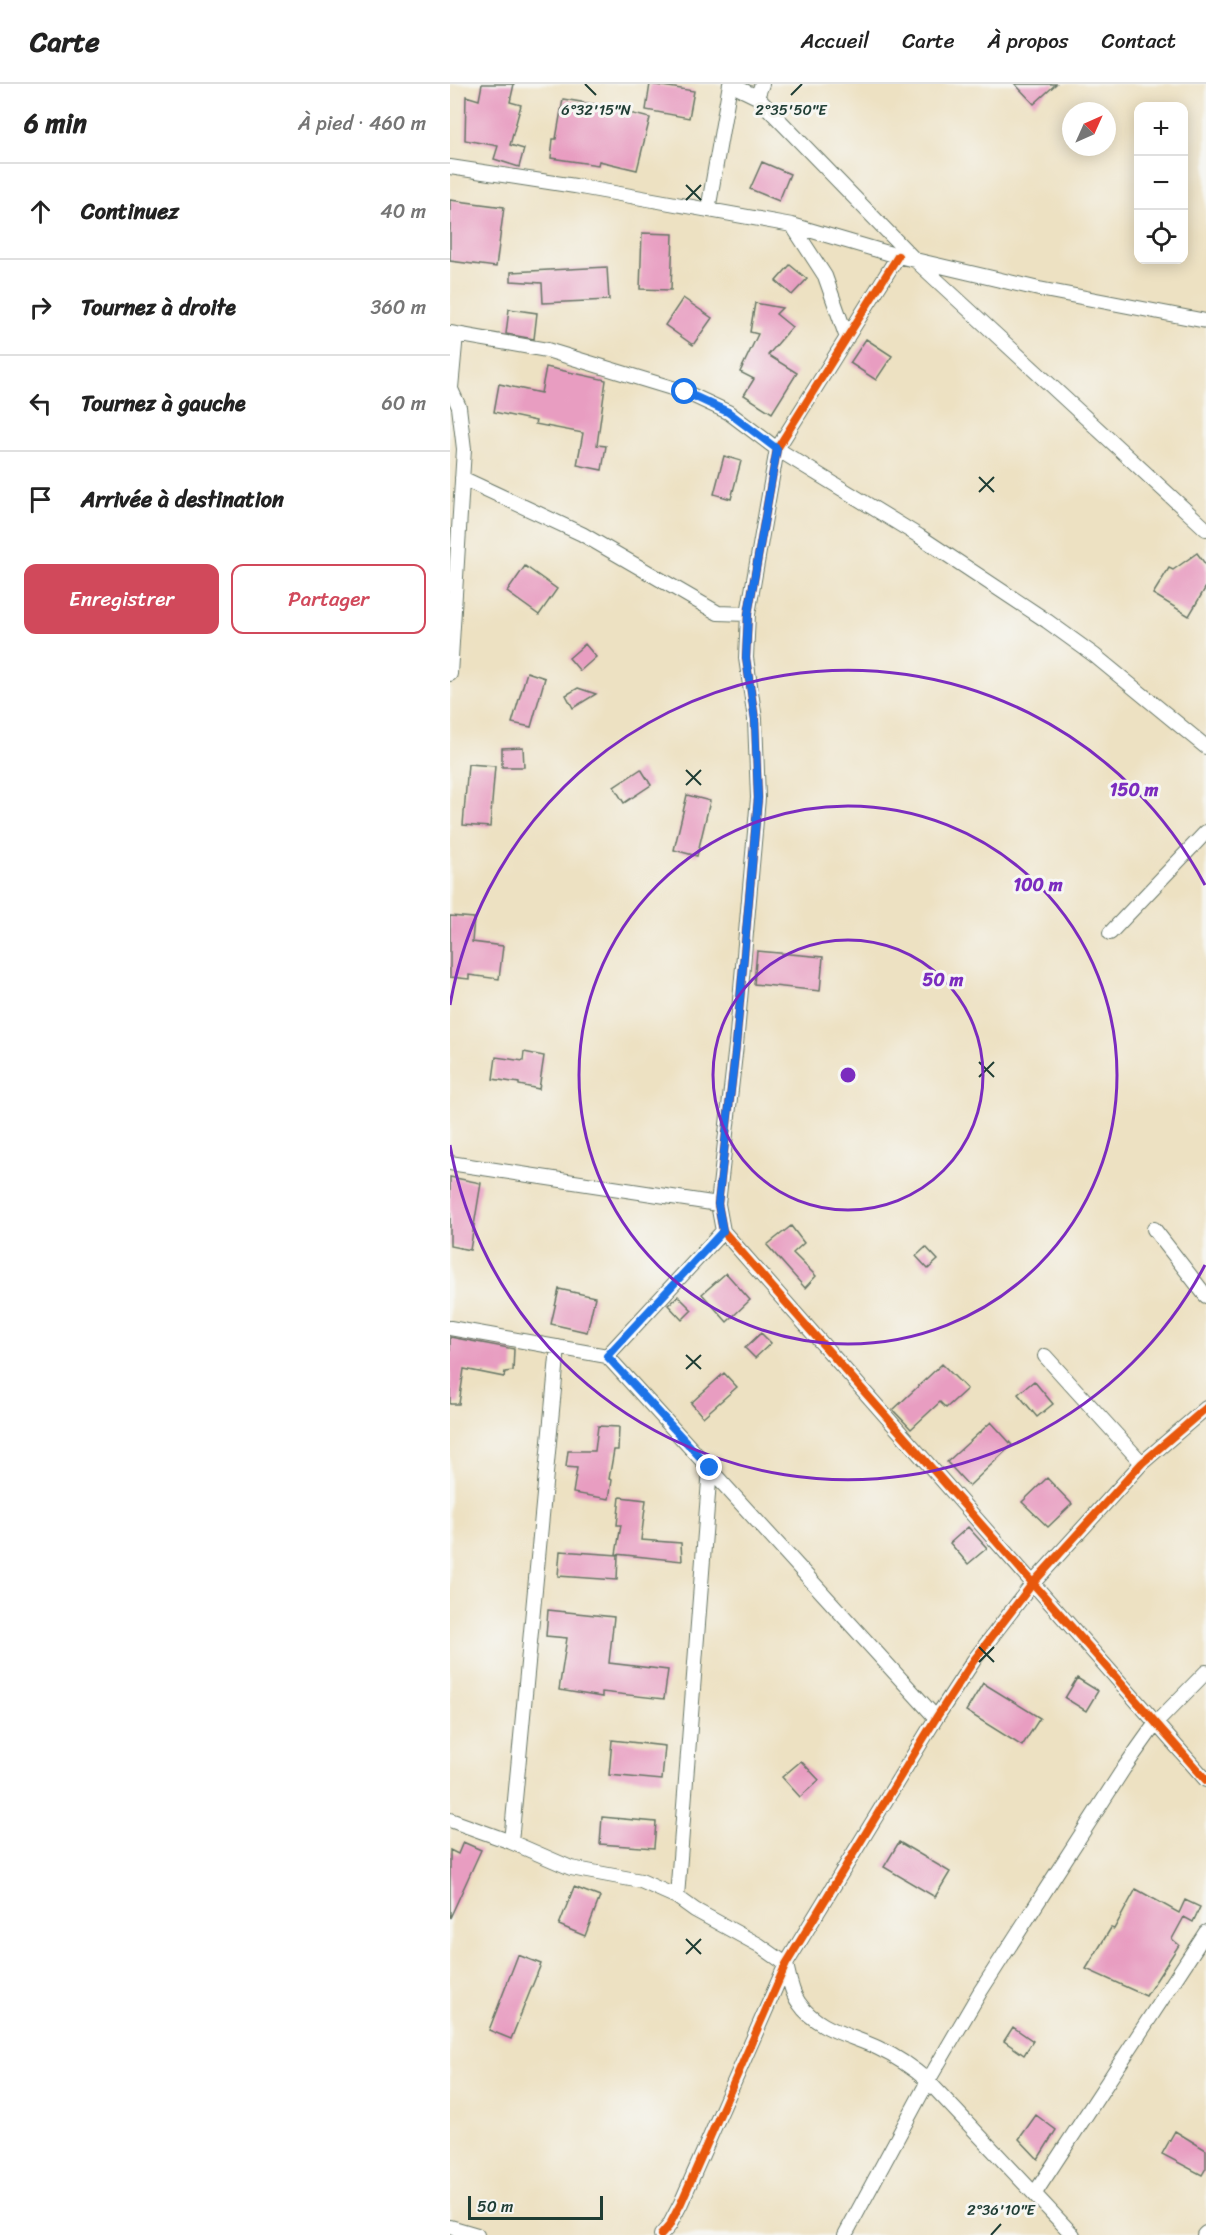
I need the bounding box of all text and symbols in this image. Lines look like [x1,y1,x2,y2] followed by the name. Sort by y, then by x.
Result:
[30,17,100,66] text: Carte
[801,22,869,60] text: Accueil
[902,22,955,60] text: Carte
[988,22,1069,60] text: À propos
[1102,22,1176,60] text: Contact
[561,97,631,123] text: 6°32'15"N
[755,97,828,123] text: 2°35'50"E
[24,100,87,146] text: 6 min
[1062,102,1116,156] north arrow
[1134,102,1188,264] map controls
[1134,102,1188,156] button: +
[298,106,426,141] text: À pied · 460 m
[1134,156,1188,210] button: −
[81,192,179,231] text: Continuez
[380,194,426,229] text: 40 m
[24,195,57,228] icon: ahead
[1134,210,1188,264] button: locate
[81,288,236,327] text: Tournez à droite
[370,290,426,325] text: 360 m
[24,291,57,324] icon: right
[671,378,697,404] route start
[81,384,246,423] text: Tournez à gauche
[381,386,426,421] text: 60 m
[24,387,57,420] icon: left
[81,480,284,519] text: Arrivée à destination
[24,483,57,516] icon: arrive
[24,564,219,634] button: Enregistrer
[231,564,426,634] button: Partager
[1110,774,1158,806] text: 150 m
[1014,869,1063,901] text: 100 m
[923,964,964,996] text: 50 m
[838,1065,858,1085] centre of rings
[696,1454,722,1480] route end
[477,2192,513,2221] text: 50 m
[468,2193,603,2220] scale bar
[967,2197,1037,2223] text: 2°36'10"E

